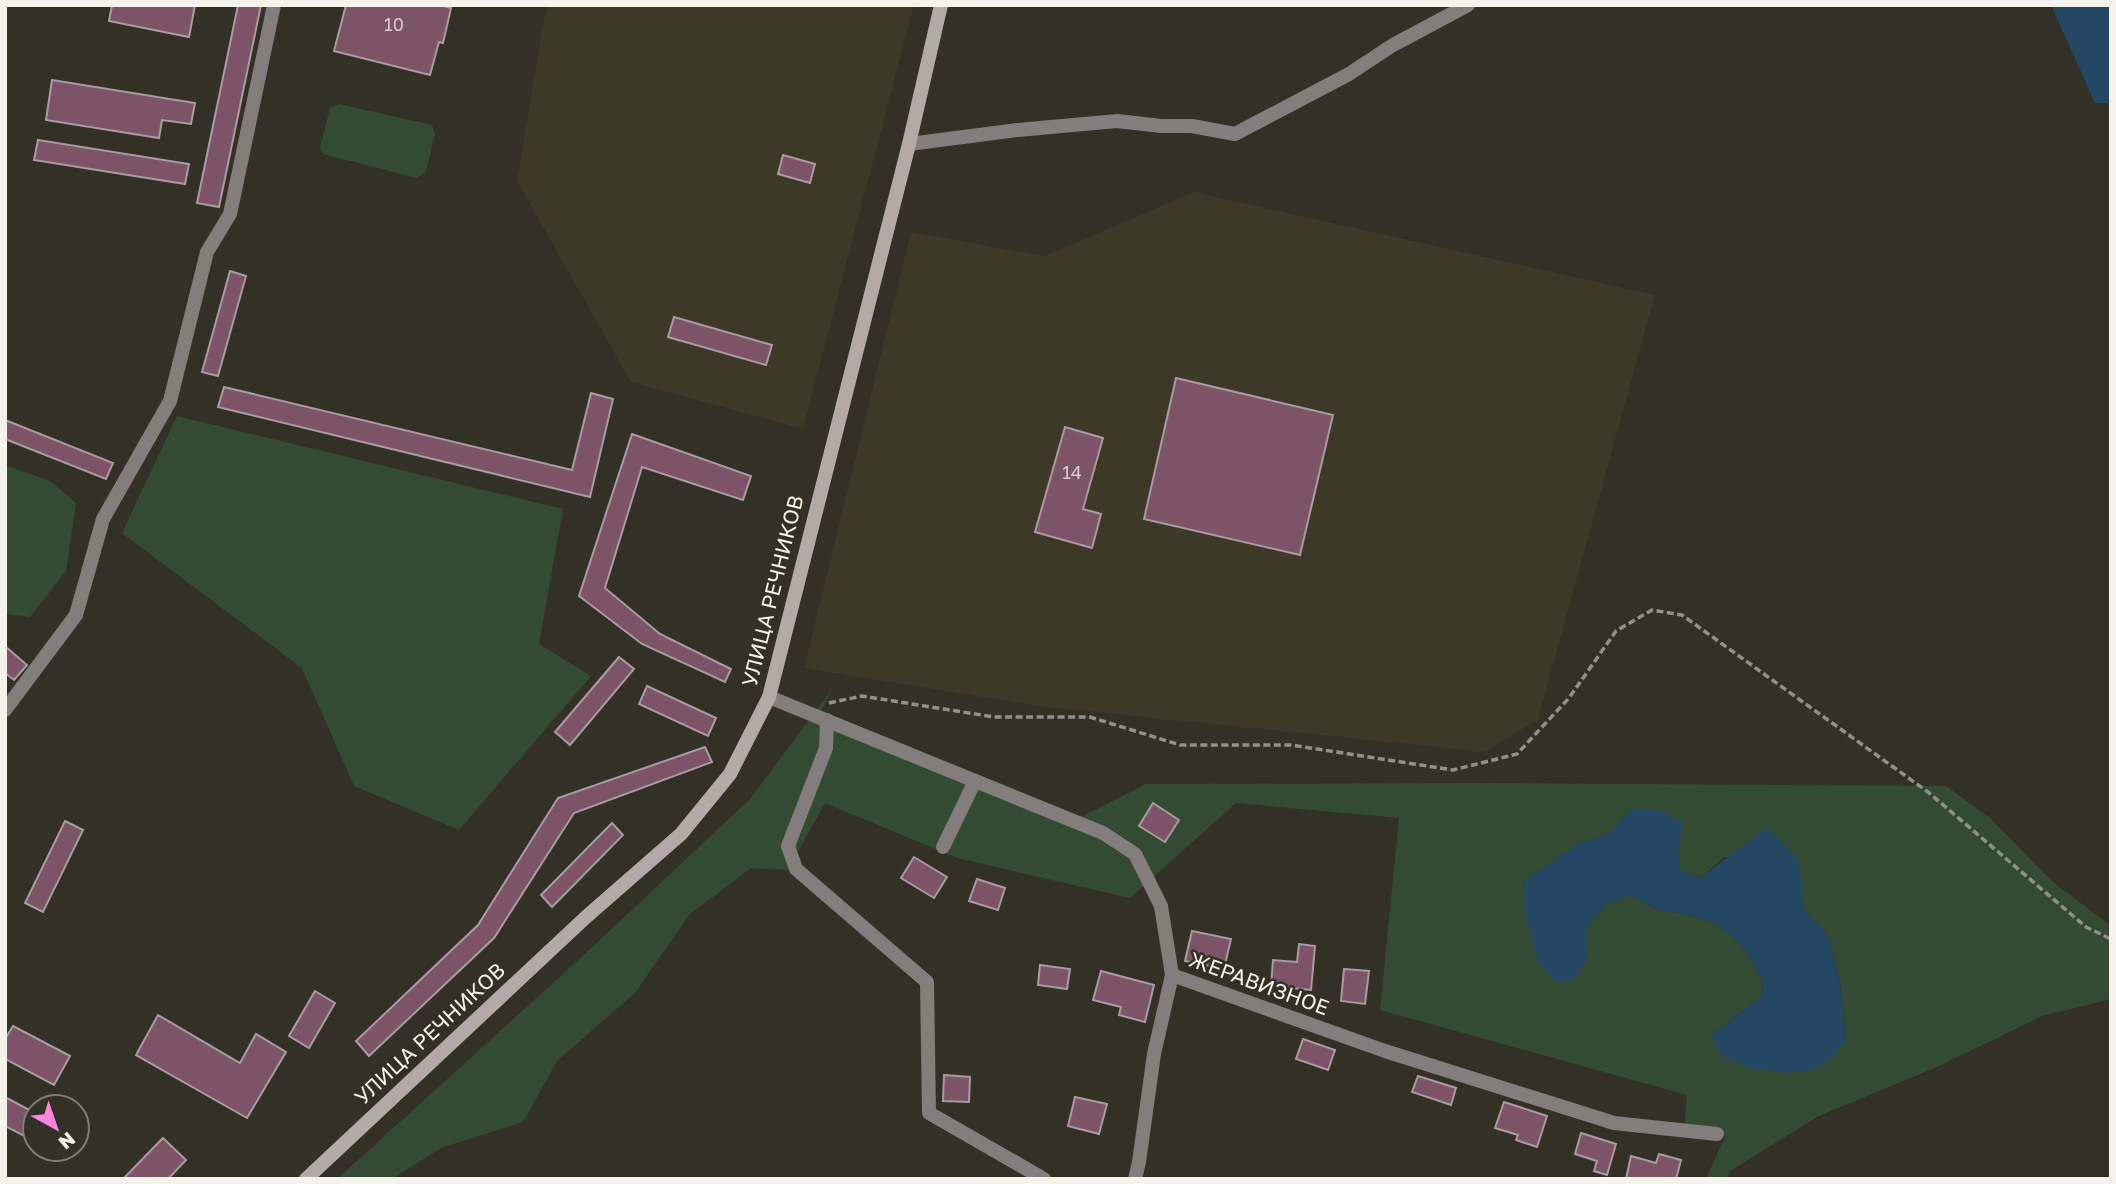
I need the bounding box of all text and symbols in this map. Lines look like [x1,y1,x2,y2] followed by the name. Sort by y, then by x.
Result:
[384,13,404,35] house number: 10
[1062,461,1082,483] house number: 14
[736,492,808,689] street label: УЛИЦА РЕЧНИКОВ
[1186,946,1333,1020] street label: ЖЕРАВИЗНОЕ
[349,957,510,1110] street label: УЛИЦА РЕЧНИКОВ
[21,1093,91,1163] north arrow
[54,1128,80,1155] text: N

